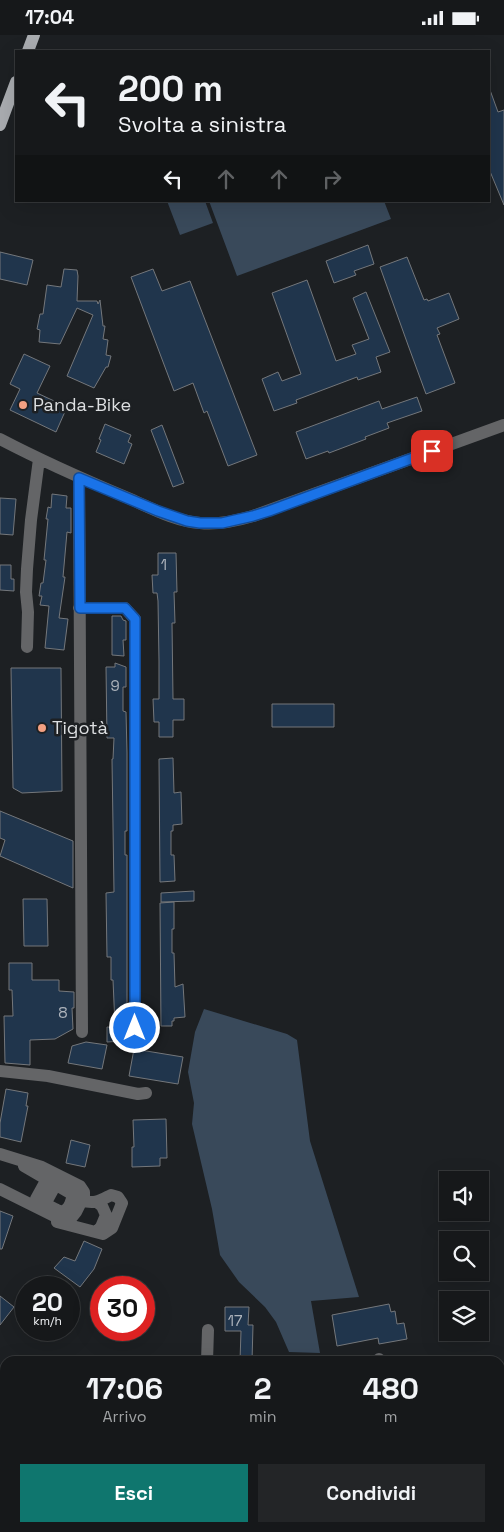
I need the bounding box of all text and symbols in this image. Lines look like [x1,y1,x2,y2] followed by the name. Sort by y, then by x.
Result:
[25,5,74,30] text: 17:04
[118,67,223,111] text: 200 m
[35,70,100,135] icon: left
[118,110,286,138] text: Svolta a sinistra
[159,165,187,193] icon: left
[212,165,240,193] icon: ahead
[265,165,293,193] icon: ahead
[318,165,346,193] icon: right
[33,393,131,416] place label: Panda-Bike
[17,399,29,411] marker: Panda-Bike
[411,430,453,472] pin
[418,437,446,465] icon: arrive
[161,555,167,574] house number: 1
[110,676,120,695] house number: 9
[52,716,108,739] place label: Tigotà
[36,722,48,734] marker: Tigotà
[108,1001,160,1053] position arrow
[58,1003,68,1022] house number: 8
[439,1171,489,1341] map controls
[439,1171,489,1221] button: sound
[439,1231,489,1281] button: search
[90,1276,155,1341] speed limit sign: 30
[32,1286,63,1318] text: 20
[439,1291,489,1341] button: layers
[228,1311,242,1330] house number: 17
[33,1313,62,1329] text: km/h
[86,1369,163,1408] text: 17:06
[254,1369,272,1408] text: 2
[362,1369,419,1408] text: 480
[102,1406,147,1427] text: Arrivo
[249,1406,277,1427] text: min
[384,1406,398,1427] text: m
[20,1464,248,1522] button: Esci
[258,1464,485,1522] button: Condividi

